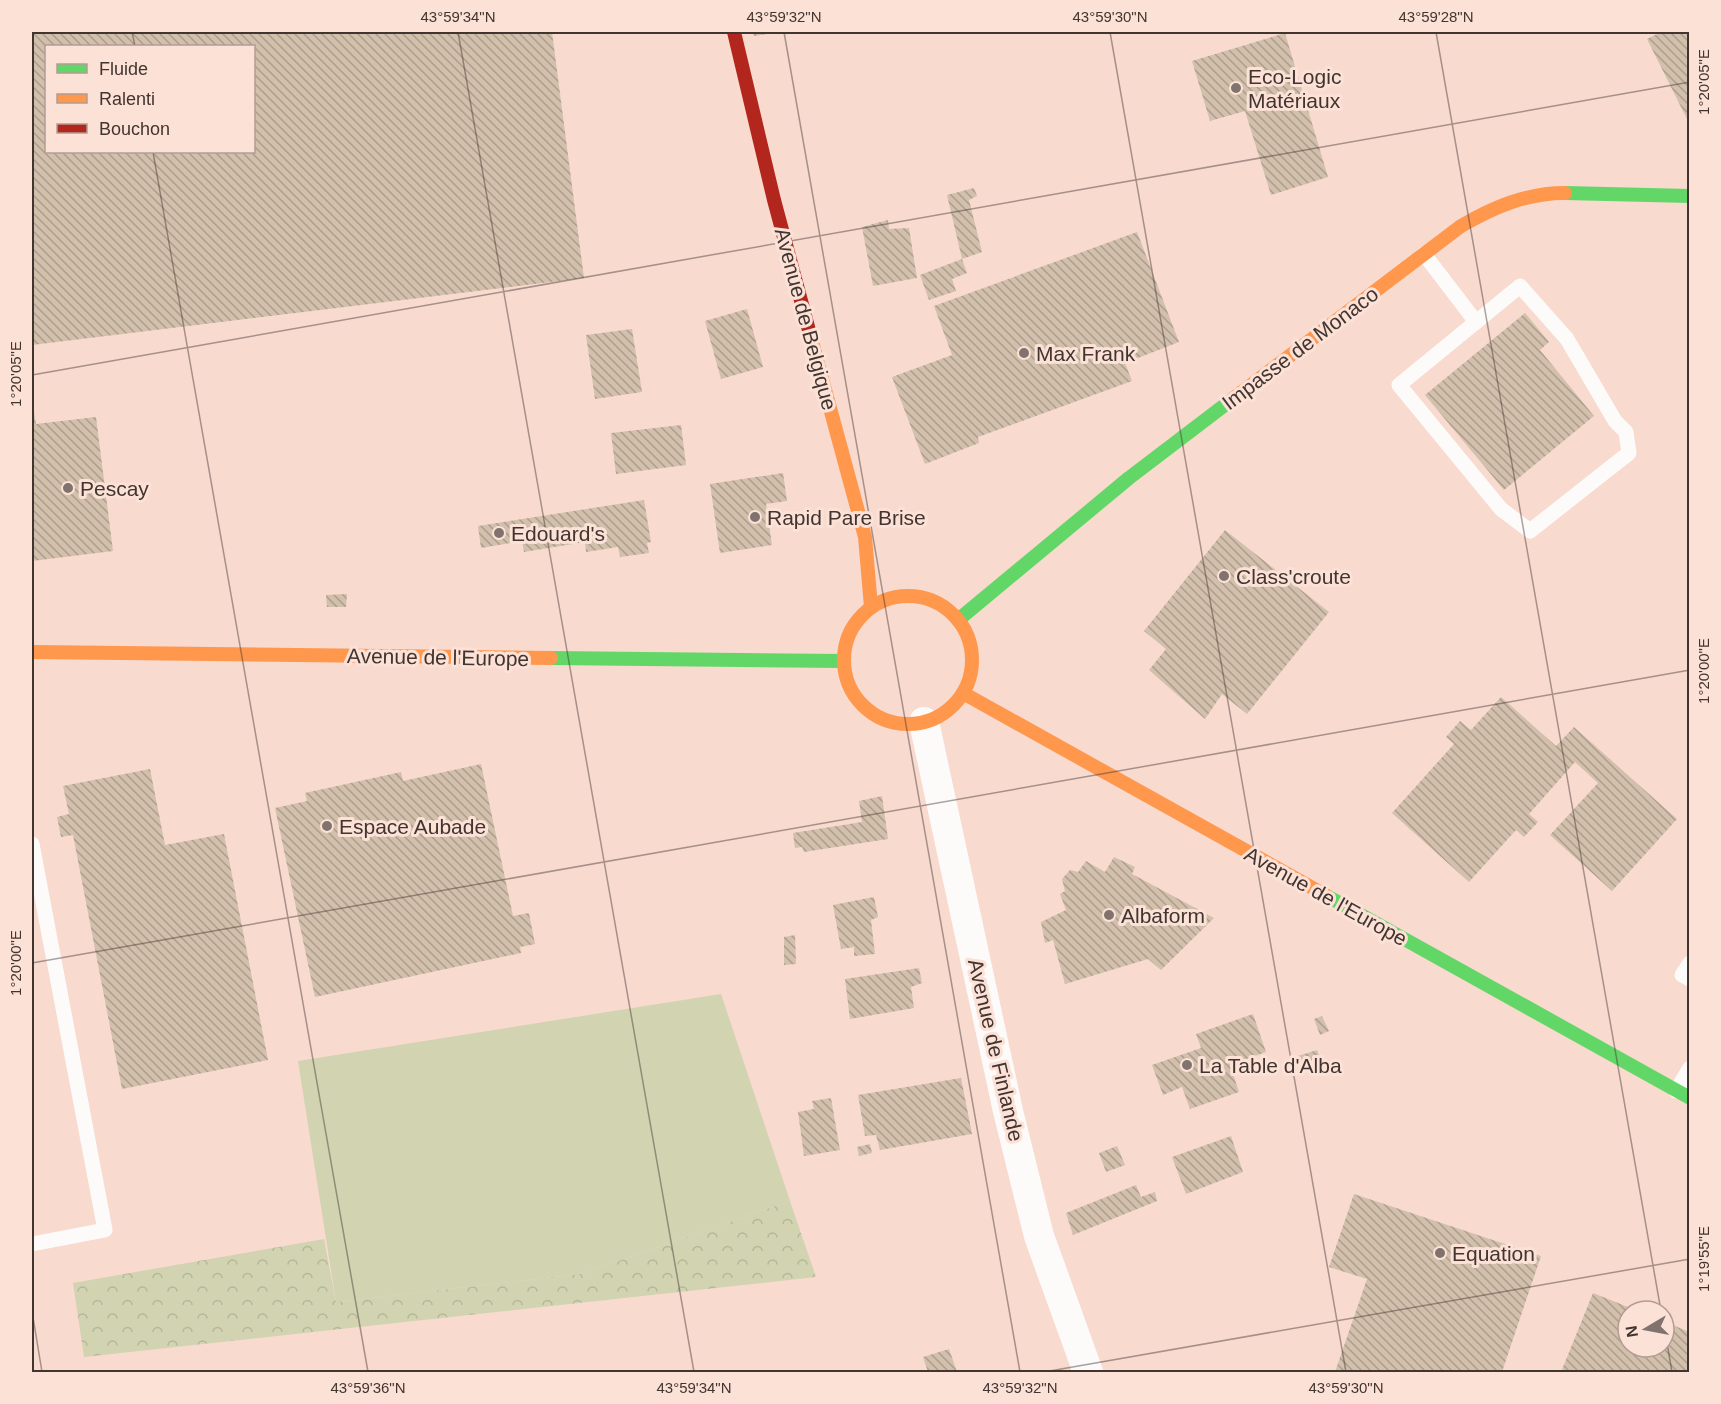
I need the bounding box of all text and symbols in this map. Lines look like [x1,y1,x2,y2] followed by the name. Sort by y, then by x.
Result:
[420,8,496,25] text: 43°59'34"N
[746,8,822,25] text: 43°59'32"N
[1072,8,1148,25] text: 43°59'30"N
[1398,8,1474,25] text: 43°59'28"N
[45,45,255,153] legend
[1695,49,1712,115] text: 1°20'05"E
[99,59,148,79] text: Fluide
[1248,65,1341,112] place label: Eco-Logic Matériaux
[1229,81,1243,95] marker: Eco-Logic Matériaux
[99,89,155,109] text: Ralenti
[99,119,170,139] text: Bouchon
[771,225,841,413] street label: Avenue de Belgique
[1218,282,1382,414] street label: Impasse de Monaco
[7,341,24,407] text: 1°20'05"E
[1036,342,1136,365] place label: Max Frank
[1017,346,1031,360] marker: Max Frank
[80,477,149,500] place label: Pescay
[61,481,75,495] marker: Pescay
[767,506,926,529] place label: Rapid Pare Brise
[748,510,762,524] marker: Rapid Pare Brise
[511,522,605,545] place label: Edouard's
[492,526,506,540] marker: Edouard's
[1236,565,1351,588] place label: Class'croute
[1217,569,1231,583] marker: Class'croute
[1695,638,1712,704] text: 1°20'00"E
[347,644,529,670] street label: Avenue de l'Europe
[339,815,486,838] place label: Espace Aubade
[320,819,334,833] marker: Espace Aubade
[1241,842,1411,950] street label: Avenue de l'Europe
[1121,904,1205,927] place label: Albaform
[1102,908,1116,922] marker: Albaform
[7,930,24,996] text: 1°20'00"E
[964,957,1028,1143] street label: Avenue de Finlande
[1199,1054,1342,1077] place label: La Table d'Alba
[1180,1058,1194,1072] marker: La Table d'Alba
[1695,1226,1712,1292] text: 1°19'55"E
[1452,1242,1535,1265] place label: Equation
[1433,1246,1447,1260] marker: Equation
[1616,1299,1676,1359] north arrow
[1622,1324,1641,1339] text: N
[330,1379,406,1396] text: 43°59'36"N
[656,1379,732,1396] text: 43°59'34"N
[982,1379,1058,1396] text: 43°59'32"N
[1308,1379,1384,1396] text: 43°59'30"N

